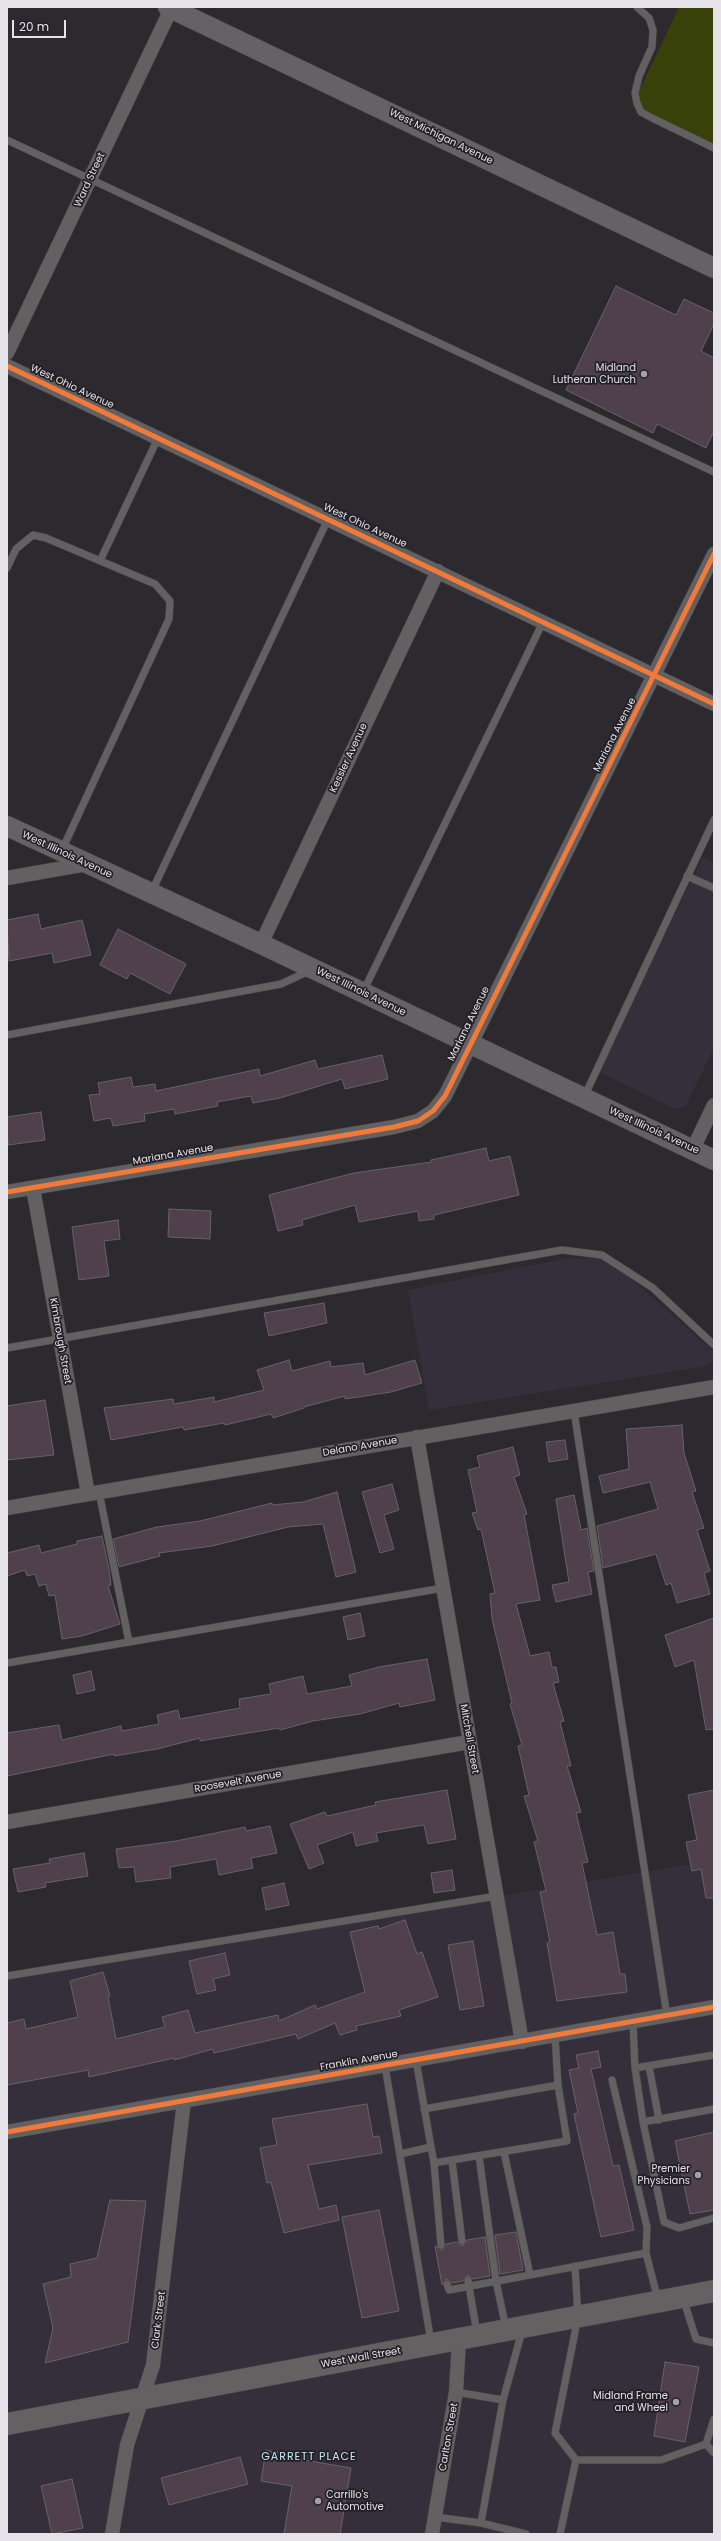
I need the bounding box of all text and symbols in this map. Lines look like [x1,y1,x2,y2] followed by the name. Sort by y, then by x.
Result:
[14,12,68,38] scale bar
[19,18,49,35] text: 20 m
[387,107,495,167] street label: West Michigan Avenue
[72,151,108,209] street label: Ward Street
[28,362,116,412] street label: West Ohio Avenue
[553,362,636,386] place label: Midland Lutheran Church
[639,369,649,379] marker: Midland Lutheran Church
[321,501,409,551] street label: West Ohio Avenue
[591,696,639,774] street label: Mariana Avenue
[328,721,370,795] street label: Kessler Avenue
[20,829,114,881] street label: West Illinois Avenue
[314,965,408,1019] street label: West Illinois Avenue
[446,985,492,1063] street label: Mariana Avenue
[607,1105,701,1157] street label: West Illinois Avenue
[132,1142,214,1168] street label: Mariana Avenue
[47,1297,73,1385] street label: Kimbrough Street
[322,1435,398,1459] street label: Delano Avenue
[457,1703,481,1775] street label: Mitchell Street
[193,1768,283,1796] street label: Roosevelt Avenue
[319,2048,399,2074] street label: Franklin Avenue
[638,2163,690,2186] place label: Premier Physicians
[693,2170,703,2180] marker: Premier Physicians
[150,2291,168,2349] street label: Clark Street
[320,2345,402,2371] street label: West Wall Street
[593,2390,668,2414] place label: Midland Frame and Wheel
[671,2397,681,2407] marker: Midland Frame and Wheel
[437,2402,461,2472] street label: Carlton Street
[261,2450,357,2464] district label: GARRETT PLACE
[326,2489,384,2512] place label: Carrillo's Automotive
[313,2496,323,2506] marker: Carrillo's Automotive

